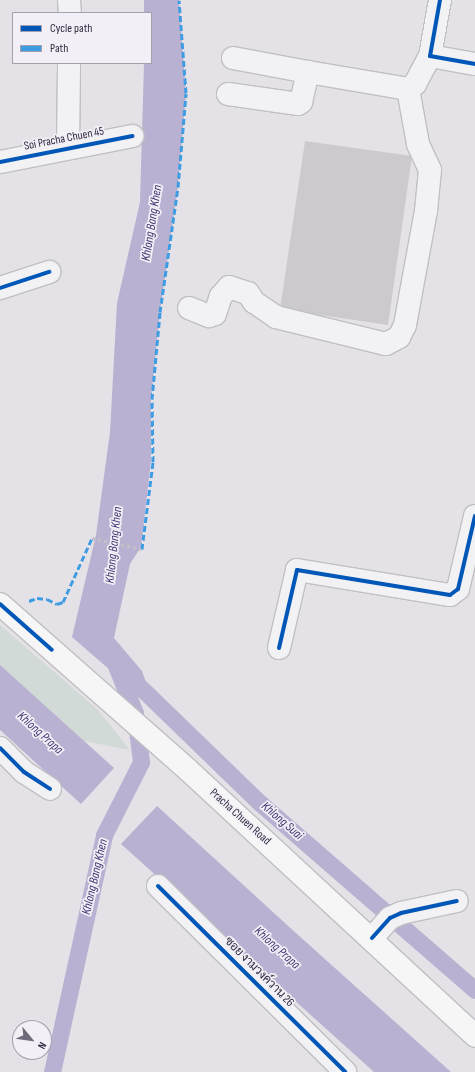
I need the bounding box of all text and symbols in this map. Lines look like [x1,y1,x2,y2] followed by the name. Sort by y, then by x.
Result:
[12,12,152,64] legend
[50,21,92,36] text: Cycle path
[50,41,68,56] text: Path
[23,124,105,154] street label: Soi Pracha Chuen 45
[138,184,166,262] water label: Khlong Bang Khen
[102,506,126,584] water label: Khlong Bang Khen
[14,708,66,758] water label: Khlong Prapa
[206,786,274,848] street label: Pracha Chuen Road
[258,799,306,843] water label: Khlong Suai
[79,838,111,916] water label: Khlong Bang Khen
[251,923,303,973] water label: Khlong Prapa
[221,934,297,1010] street label: ซอย งามวงค์วาน 26
[12,1020,52,1060] north arrow
[35,1040,49,1051] text: N

